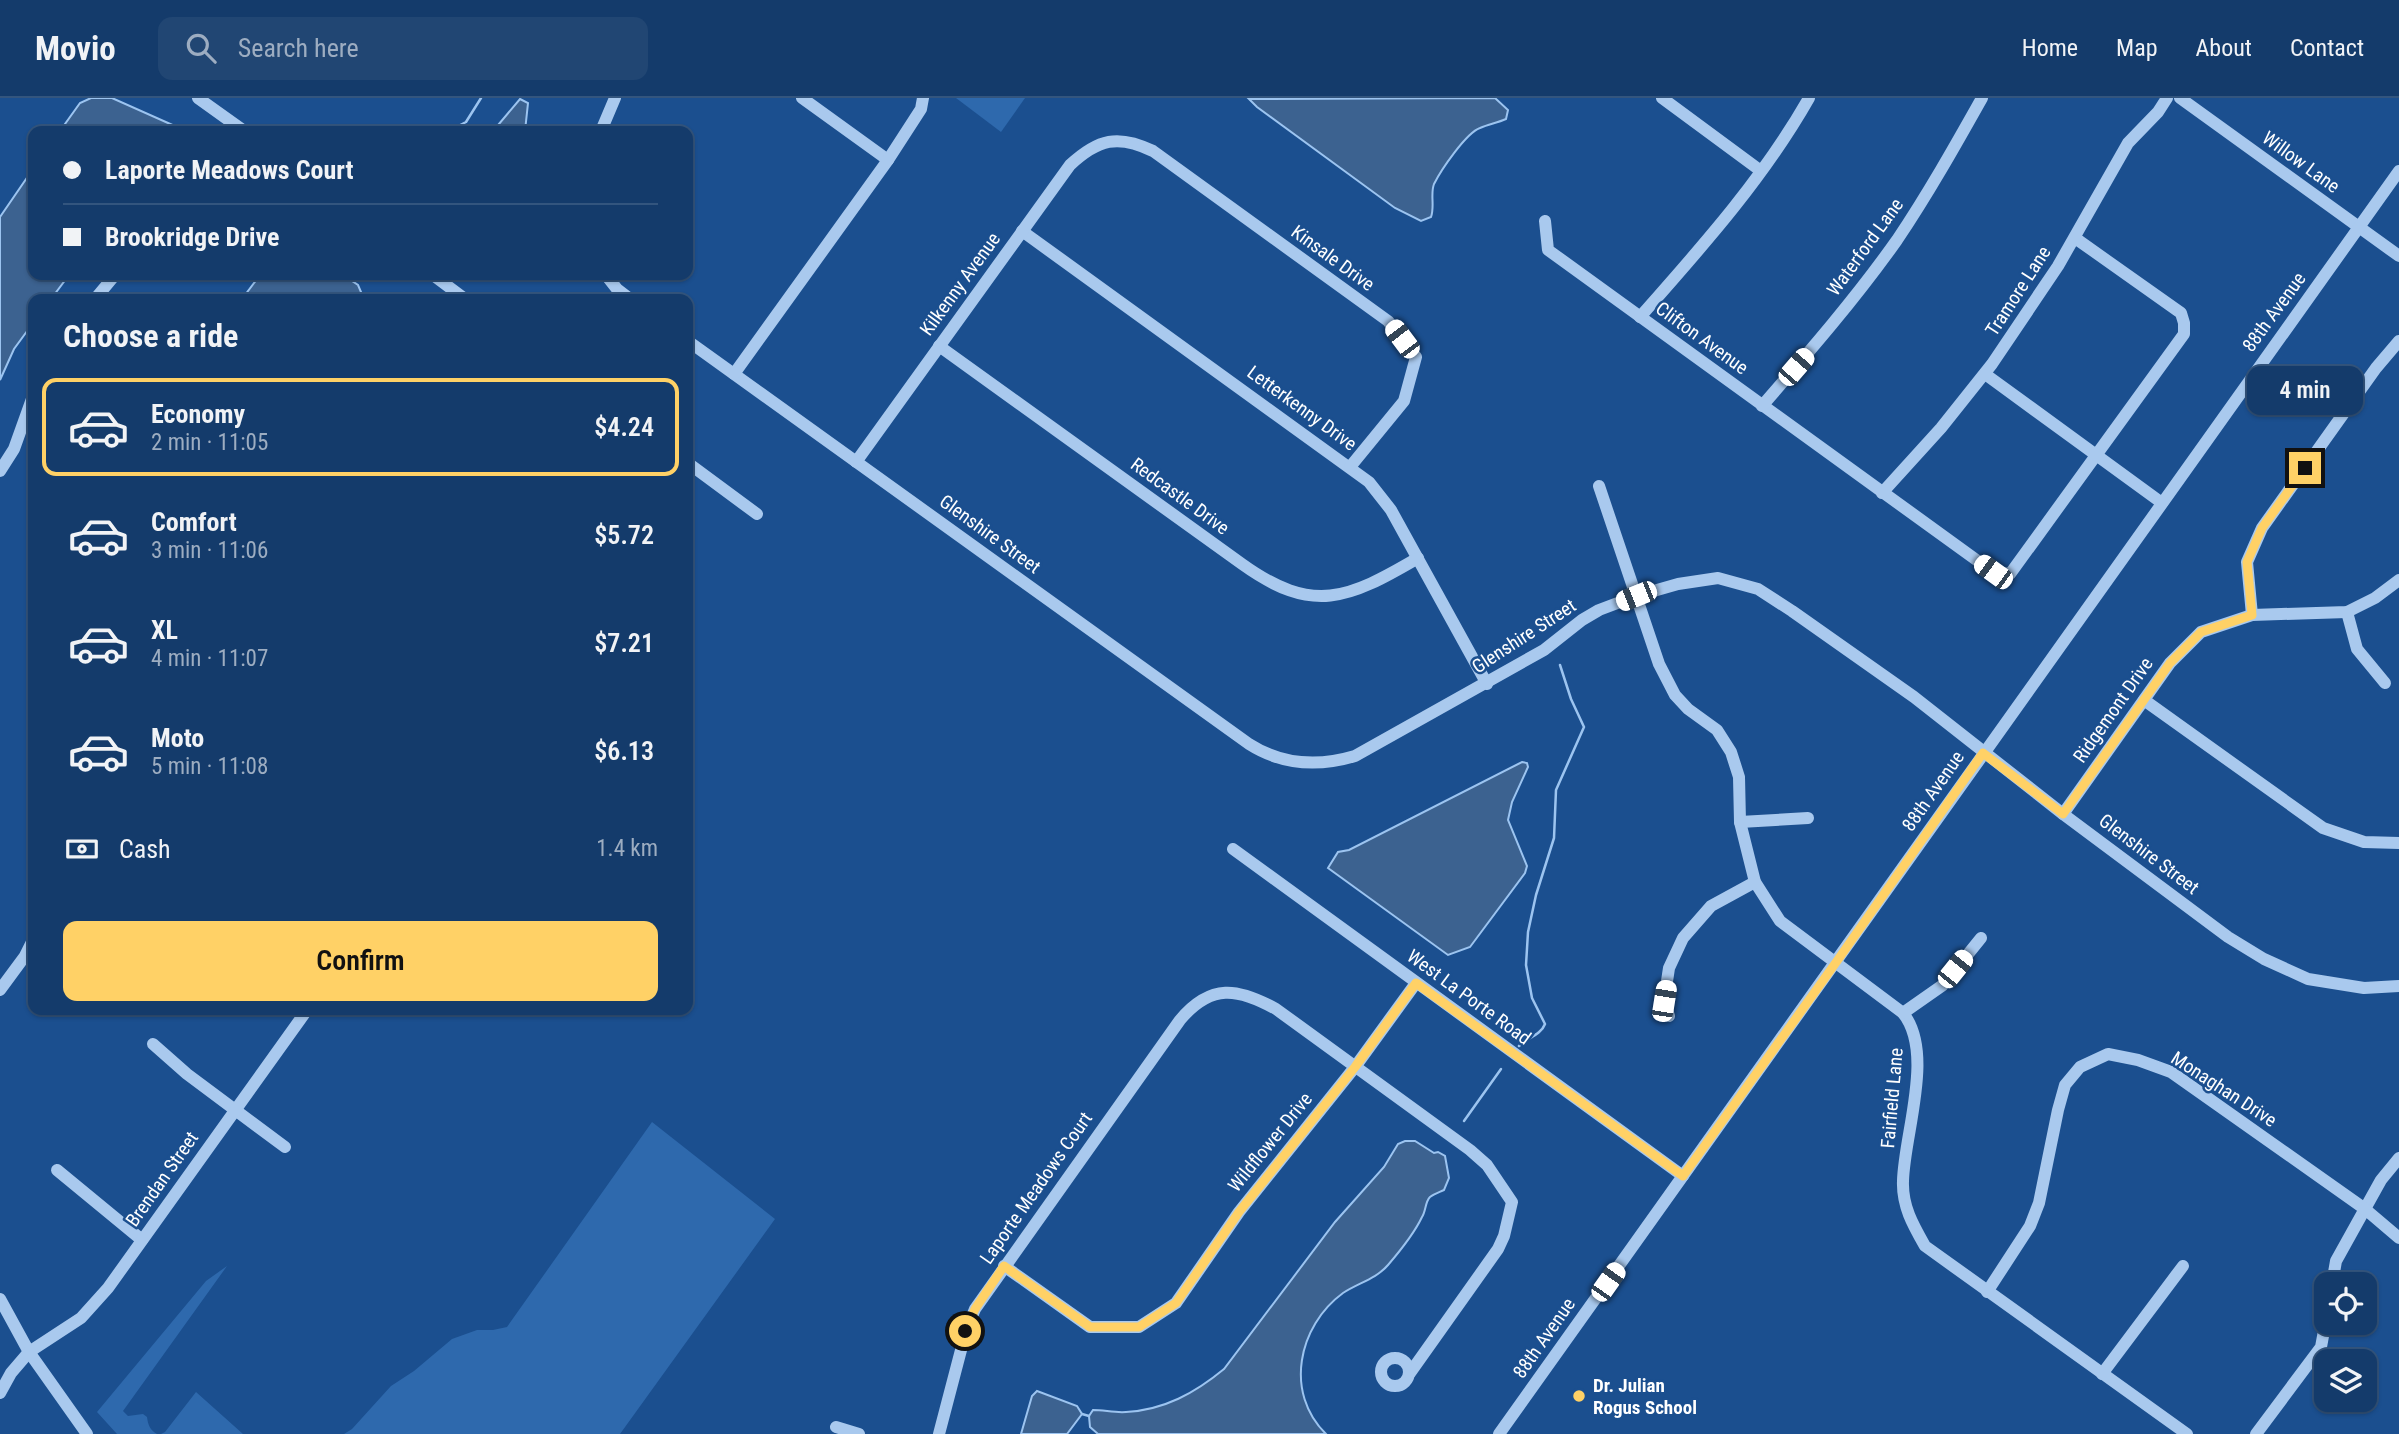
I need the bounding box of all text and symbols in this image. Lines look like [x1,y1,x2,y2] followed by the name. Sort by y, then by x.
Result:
[158,17,648,80] search box
[35,29,116,68] text: Movio
[182,29,220,67] icon: search
[238,33,359,63] text: Search here
[2022,34,2078,62] text: Home
[2116,34,2158,62] text: Map
[2196,34,2252,62] text: About
[2290,34,2364,62] text: Contact
[2258,126,2344,198] street label: Willow Lane
[105,155,353,185] text: Laporte Meadows Court
[1822,194,1908,300] street label: Waterford Lane
[1287,220,1379,296] street label: Kinsale Drive
[105,222,279,252] text: Brookridge Drive
[915,228,1005,340] street label: Kilkenny Avenue
[1980,242,2056,340] street label: Tramore Lane
[2237,268,2311,356] street label: 88th Avenue
[1651,297,1753,379] street label: Clifton Avenue
[1381,316,1424,362] car
[63,317,238,355] text: Choose a ride
[1775,344,1818,390] car
[1243,361,1361,455] street label: Letterkenny Drive
[2247,366,2363,416] callout: 4 min
[2280,377,2330,404] text: 4 min
[67,396,130,459] icon: car
[151,399,245,429] text: Economy
[594,412,654,442] text: $4.24
[151,429,268,456] text: 2 min · 11:05
[2289,452,2321,484] route end
[1126,453,1234,539] street label: Redcastle Drive
[935,490,1045,578] street label: Glenshire Street
[67,504,130,567] icon: car
[151,507,237,537] text: Comfort
[594,520,654,550] text: $5.72
[151,537,268,564] text: 3 min · 11:06
[1970,551,2017,593] car
[1613,578,1660,614] car
[1468,594,1580,678] street label: Glenshire Street
[67,612,130,675] icon: car
[151,615,178,645] text: XL
[594,628,654,658] text: $7.21
[151,645,268,672] text: 4 min · 11:07
[2068,653,2158,767] street label: Ridgemont Drive
[67,720,130,783] icon: car
[151,723,204,753] text: Moto
[594,736,654,766] text: $6.13
[1897,746,1969,836] street label: 88th Avenue
[151,753,268,780] text: 5 min · 11:08
[2094,809,2204,899] street label: Glenshire Street
[63,830,101,868] icon: cash
[119,834,171,864] text: Cash
[596,835,658,862] text: 1.4 km
[63,921,658,1001] button: Confirm
[1403,944,1535,1050] street label: West La Porte Road
[1934,946,1977,992] car
[1651,979,1678,1023] car
[2167,1046,2281,1132] street label: Monaghan Drive
[1876,1047,1908,1149] street label: Fairfield Lane
[1223,1088,1317,1196] street label: Wildflower Drive
[975,1108,1097,1268] street label: Laporte Meadows Court
[121,1127,203,1231] street label: Brendan Street
[1588,1259,1629,1305] car
[2314,1272,2377,1412] map controls
[2314,1272,2377,1335] button: locate
[1508,1293,1580,1383] street label: 88th Avenue
[949,1315,981,1347] route start
[2314,1349,2377,1412] button: layers
[1593,1374,1697,1419] place label: Dr. Julian Rogus School
[1571,1388,1587,1404] marker: Dr. Julian Rogus School

